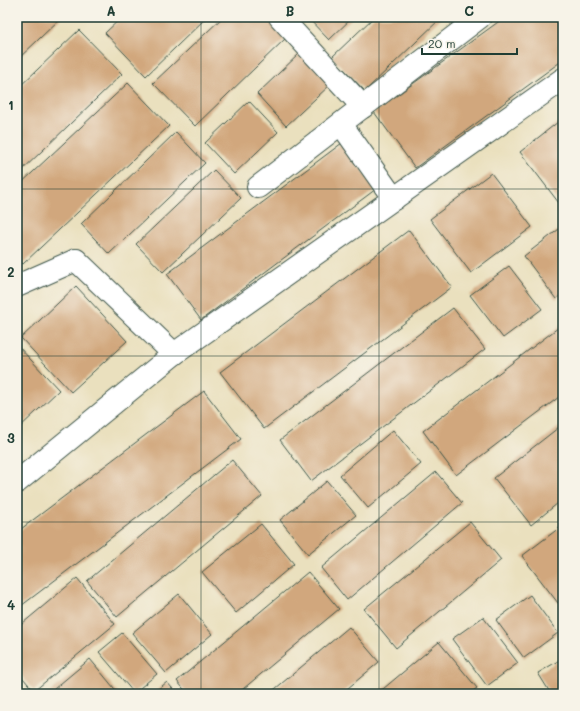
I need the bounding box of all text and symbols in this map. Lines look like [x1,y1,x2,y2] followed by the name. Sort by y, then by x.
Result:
[106,2,116,19] text: A
[286,2,295,19] text: B
[464,2,474,19] text: C
[422,30,517,56] scale bar
[428,35,456,51] text: 20 m
[8,96,14,113] text: 1
[7,263,15,280] text: 2
[7,429,15,446] text: 3
[7,596,15,613] text: 4

